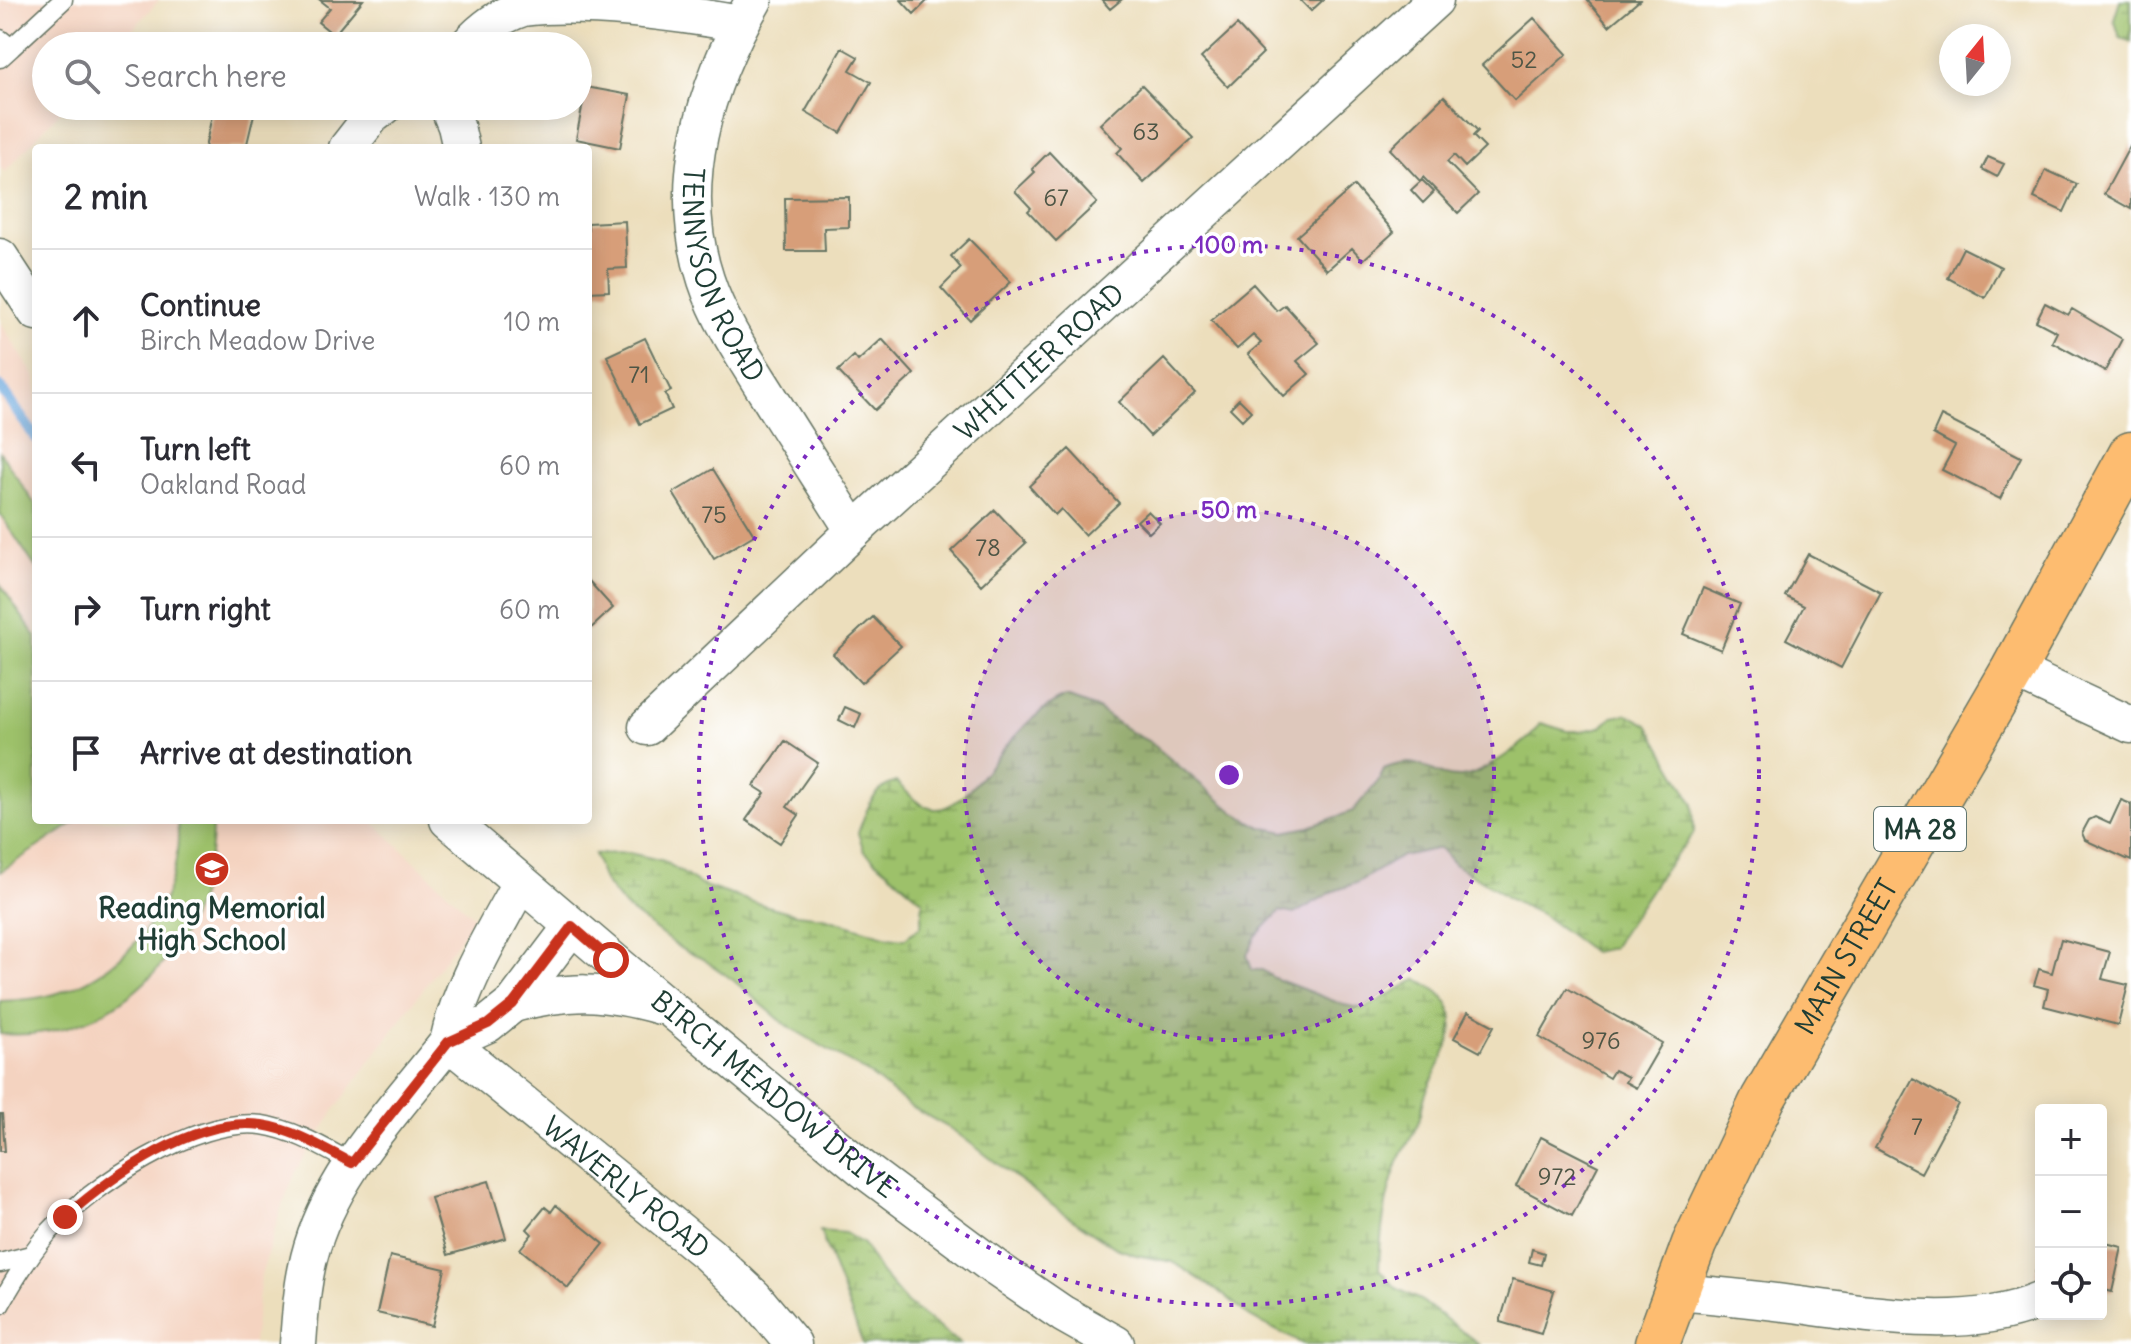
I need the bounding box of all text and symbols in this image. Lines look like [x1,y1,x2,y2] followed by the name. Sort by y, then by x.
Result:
[1939,24,2011,96] north arrow
[32,32,592,120] search box
[1511,44,1537,74] house number: 52
[60,54,104,98] icon: search
[124,57,287,95] text: Search here
[1132,116,1160,146] house number: 63
[675,166,773,389] street label: TENNYSON ROAD
[64,175,148,218] text: 2 min
[414,180,560,213] text: Walk · 130 m
[1043,182,1069,212] house number: 67
[1195,229,1263,259] text: 100 m
[947,275,1132,448] street label: WHITTIER ROAD
[140,286,261,324] text: Continue
[64,299,108,343] icon: ahead
[504,305,560,338] text: 10 m
[140,324,375,357] text: Birch Meadow Drive
[628,359,650,389] house number: 71
[140,430,251,468] text: Turn left
[64,443,108,487] icon: left
[499,449,560,482] text: 60 m
[140,468,306,501] text: Oakland Road
[1201,494,1257,524] text: 50 m
[701,499,727,529] house number: 75
[975,532,1001,562] house number: 78
[64,587,108,631] icon: right
[140,590,271,628] text: Turn right
[499,593,560,626] text: 60 m
[64,731,108,775] icon: arrive
[140,734,412,772] text: Arrive at destination
[1215,761,1243,789] centre of rings
[1874,807,1966,851] road number: MA 28
[193,850,231,888] school or university icon: Reading Memorial High School
[1787,872,1905,1041] street label: MAIN STREET
[98,890,326,958] place label: Reading Memorial High School
[593,942,629,978] route start
[644,982,904,1206] street label: BIRCH MEADOW DRIVE
[1581,1025,1621,1055] house number: 976
[2035,1104,2107,1320] map controls
[2035,1104,2107,1176] button: +
[535,1108,717,1266] street label: WAVERLY ROAD
[1911,1111,1923,1141] house number: 7
[1538,1161,1576,1191] house number: 972
[2035,1176,2107,1248] button: −
[47,1199,83,1235] route end
[2035,1248,2107,1320] button: locate

